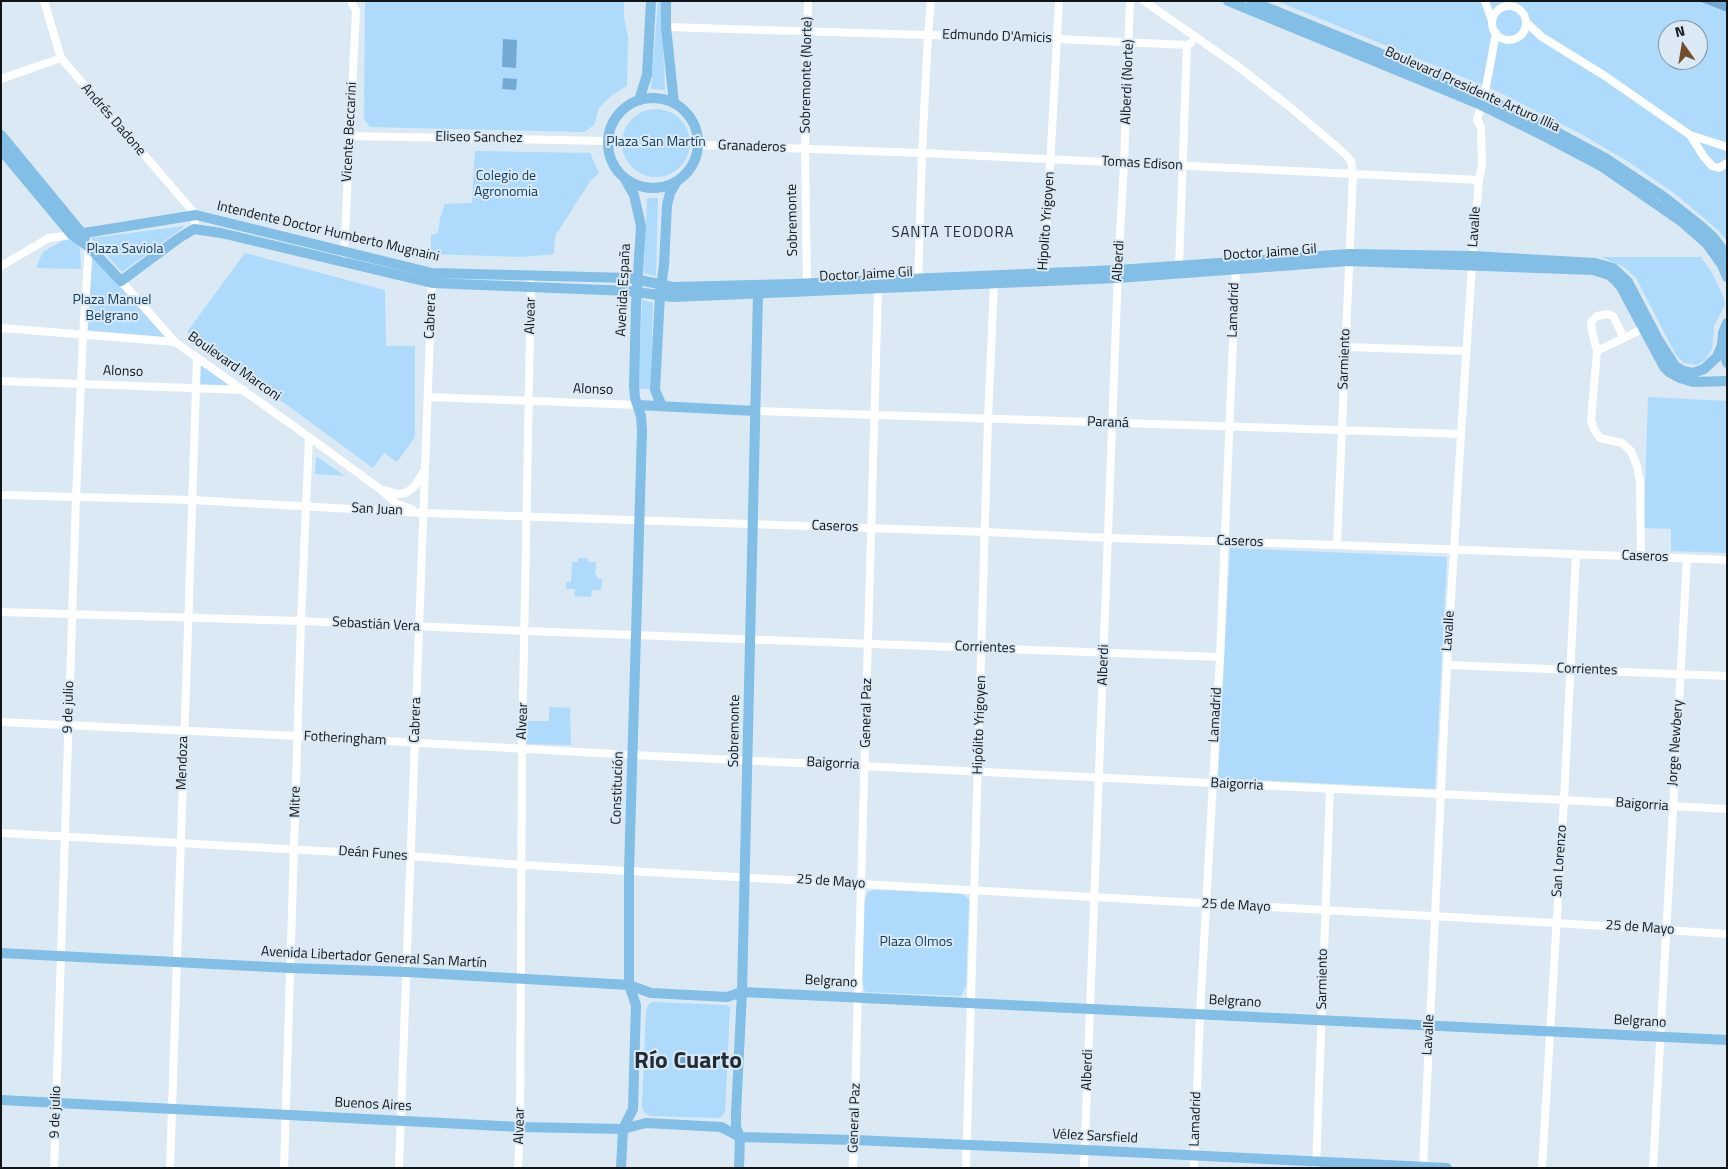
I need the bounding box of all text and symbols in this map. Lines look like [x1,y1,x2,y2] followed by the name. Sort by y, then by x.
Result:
[798,17,816,133] street label: Sobremonte (Norte)
[1658,20,1708,70] north arrow
[1673,20,1687,42] text: N
[942,27,1052,47] street label: Edmundo D'Amicis
[1118,39,1138,125] street label: Alberdi (Norte)
[1382,44,1562,136] street label: Boulevard Presidente Arturo Illia
[77,81,149,159] street label: Andrés Dadone
[339,82,361,182] street label: Vicente Beccarini
[435,129,523,147] street label: Eliseo Sanchez
[606,135,706,151] park label: Plaza San Martín
[718,137,786,157] street label: Granaderos
[1101,153,1183,175] street label: Tomas Edison
[474,169,538,202] park label: Colegio de Agronomia
[1035,171,1059,271] street label: Hipolito Yrigoyen
[784,184,802,256] street label: Sobremonte
[215,198,441,266] street label: Intendente Doctor Humberto Mugnaini
[1465,206,1485,248] street label: Lavalle
[890,224,1016,242] district label: SANTA TEODORA
[1110,240,1128,282] street label: Alberdi
[1223,241,1317,265] street label: Doctor Jaime Gil
[87,242,163,258] park label: Plaza Saviola
[613,243,635,337] street label: Avenida España
[819,264,913,286] street label: Doctor Jaime Gil
[1225,282,1243,338] street label: Lamadrid
[72,293,152,326] park label: Plaza Manuel Belgrano
[422,293,440,339] street label: Cabrera
[522,297,540,335] street label: Alvear
[1336,328,1354,390] street label: Sarmiento
[184,329,284,405] street label: Boulevard Marconi
[103,363,143,381] street label: Alonso
[573,381,613,399] street label: Alonso
[1087,414,1129,432] street label: Paraná
[351,500,403,520] street label: San Juan
[811,518,859,536] street label: Caseros
[1216,533,1264,551] street label: Caseros
[1621,548,1669,566] street label: Caseros
[1439,610,1459,652] street label: Lavalle
[332,614,420,636] street label: Sebastián Vera
[954,639,1016,657] street label: Corrientes
[1095,644,1113,686] street label: Alberdi
[1556,661,1618,679] street label: Corrientes
[970,675,990,775] street label: Hipólito Yrigoyen
[858,678,876,748] street label: General Paz
[60,680,78,734] street label: 9 de julio
[1206,687,1226,743] street label: Lamadrid
[726,695,744,767] street label: Sobremonte
[407,697,425,743] street label: Cabrera
[1665,699,1687,787] street label: Jorge Newbery
[514,702,532,740] street label: Alvear
[303,728,387,750] street label: Fotheringham
[174,736,192,790] street label: Mendoza
[608,751,628,825] street label: Constitución
[806,754,860,774] street label: Baigorria
[1210,775,1264,795] street label: Baigorria
[287,786,305,818] street label: Mitre
[1615,795,1669,815] street label: Baigorria
[1549,824,1571,898] street label: San Lorenzo
[338,843,408,865] street label: Deán Funes
[796,871,866,893] street label: 25 de Mayo
[1201,896,1271,916] street label: 25 de Mayo
[1605,917,1675,939] street label: 25 de Mayo
[879,935,953,951] park label: Plaza Olmos
[261,944,487,972] street label: Avenida Libertador General San Martín
[1314,948,1332,1010] street label: Sarmiento
[804,972,858,992] street label: Belgrano
[1208,992,1262,1012] street label: Belgrano
[1613,1012,1667,1032] street label: Belgrano
[1420,1014,1438,1056] street label: Lavalle
[634,1048,742,1076] district label: Río Cuarto
[1079,1049,1097,1091] street label: Alberdi
[845,1083,865,1153] street label: General Paz
[47,1085,65,1139] street label: 9 de julio
[1187,1091,1205,1147] street label: Lamadrid
[334,1095,412,1115] street label: Buenos Aires
[511,1107,529,1145] street label: Alvear
[1052,1126,1138,1148] street label: Vélez Sarsfield

